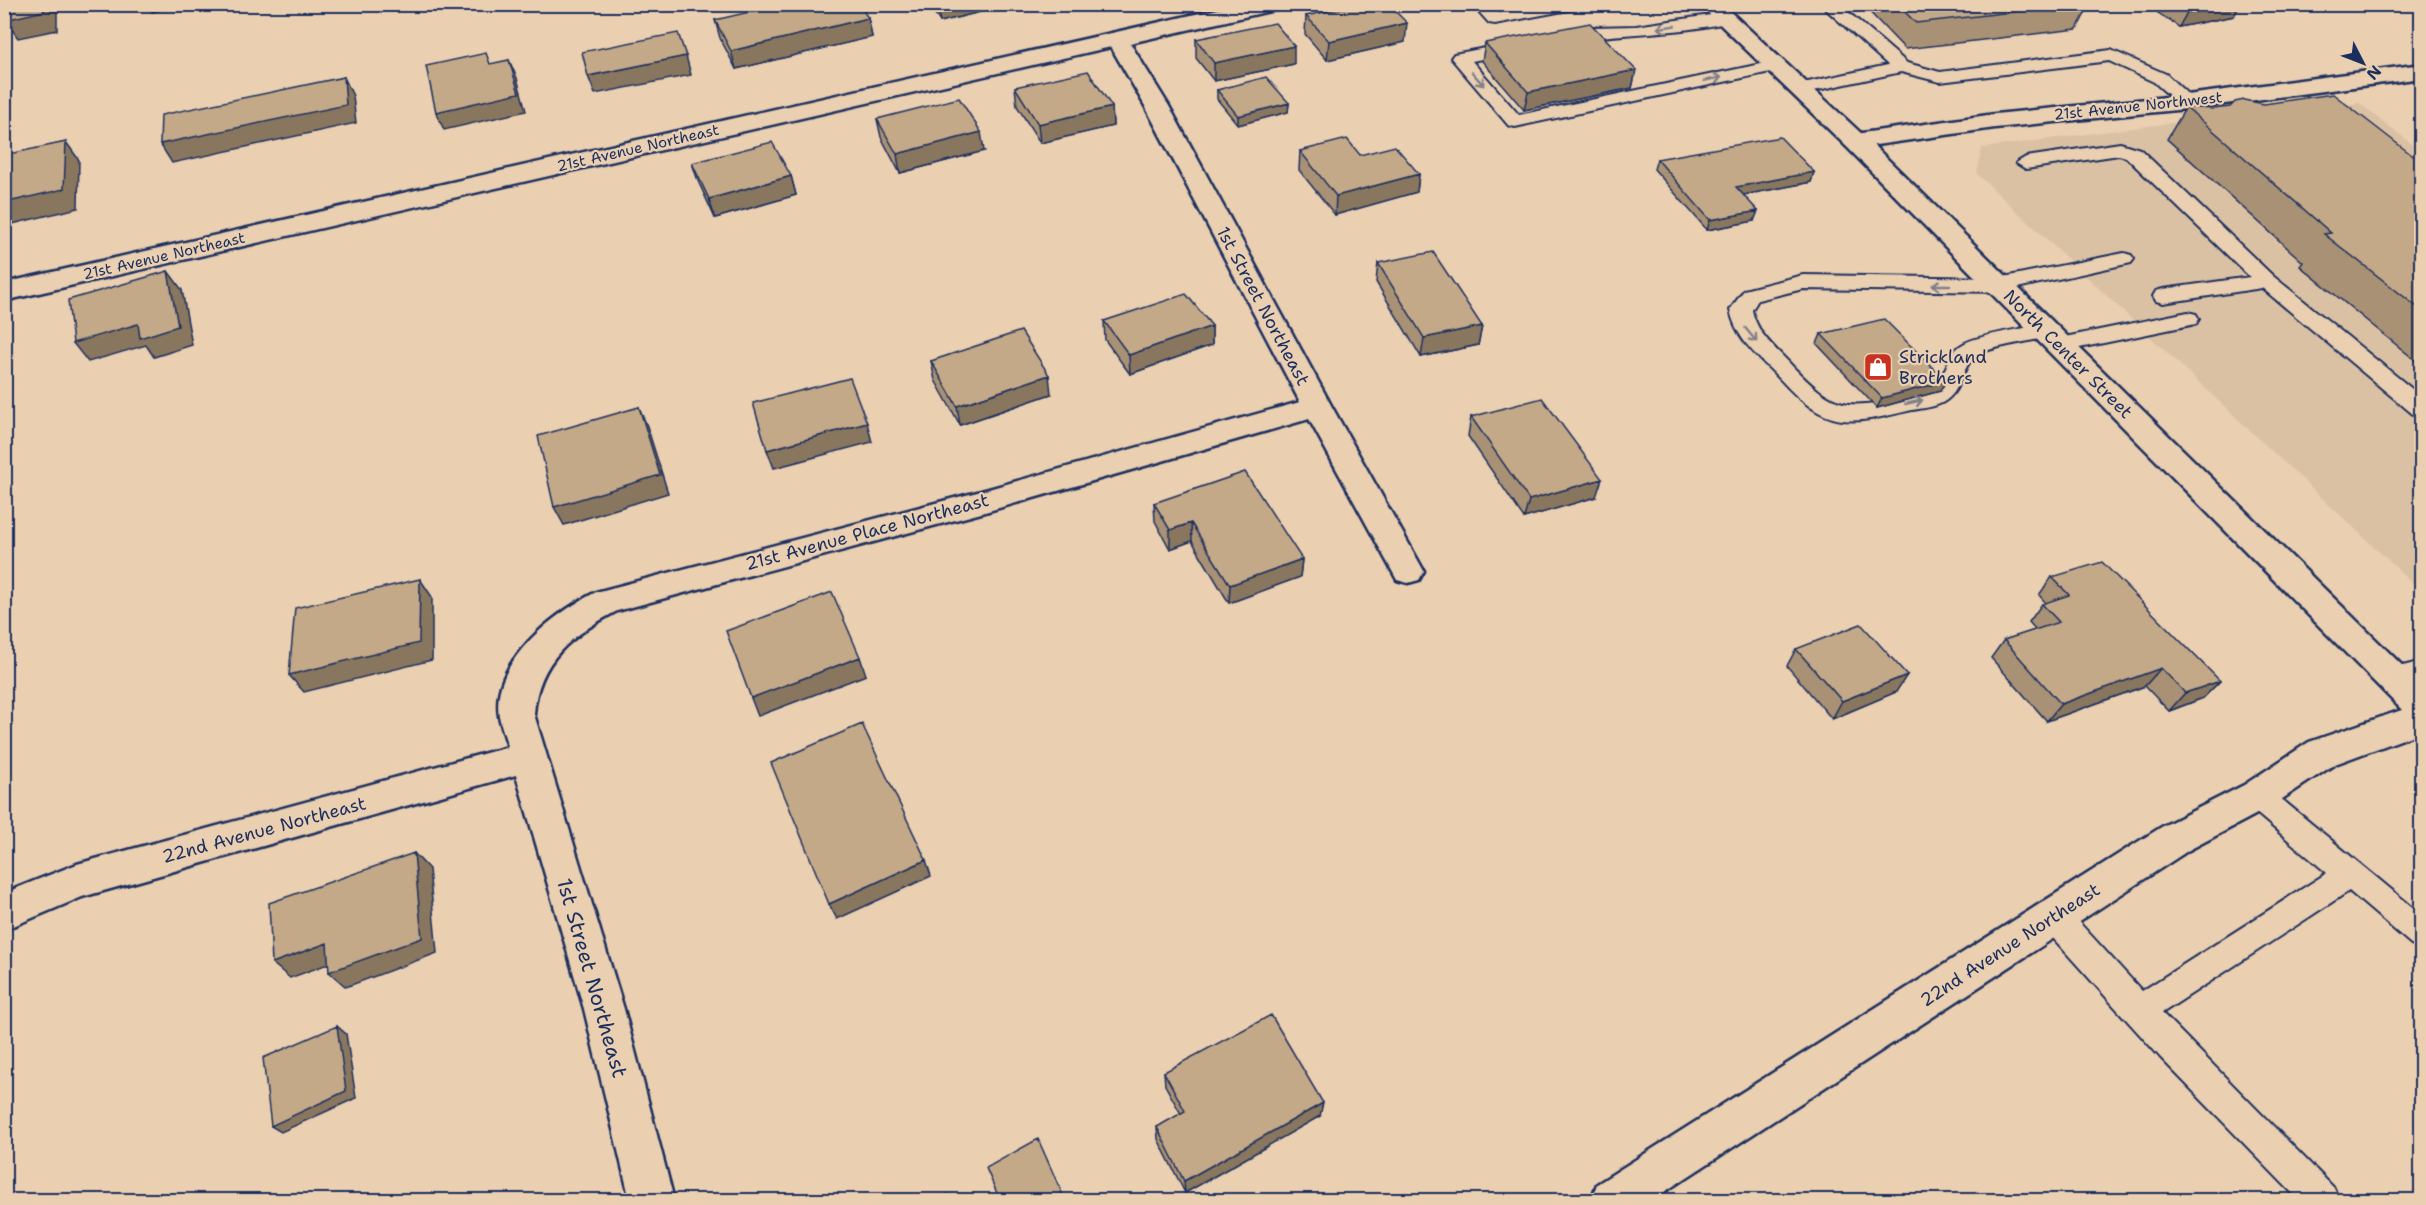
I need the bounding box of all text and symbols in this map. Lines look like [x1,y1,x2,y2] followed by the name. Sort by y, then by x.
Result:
[1657,21,1677,32] one-way arrow
[2333,33,2393,93] north arrow
[2362,61,2386,84] text: N
[1471,71,1485,86] one-way arrow
[1702,73,1722,84] one-way arrow
[2053,87,2223,125] street label: 21st Avenue Northwest
[555,120,721,176] street label: 21st Avenue Northeast
[1211,222,1315,390] street label: 1st Street Northeast
[81,228,247,284] street label: 21st Avenue Northeast
[1931,279,1951,291] one-way arrow
[1998,284,2138,424] street label: North Center Street
[1745,327,1758,343] one-way arrow
[1899,345,1987,390] place label: Strickland Brothers
[1862,351,1894,383] shop icon: Strickland Brothers
[1904,396,1923,408] one-way arrow
[743,488,992,576] street label: 21st Avenue Place Northeast
[159,791,369,869] street label: 22nd Avenue Northeast
[550,875,634,1081] street label: 1st Street Northeast
[1915,878,2105,1012] street label: 22nd Avenue Northeast

